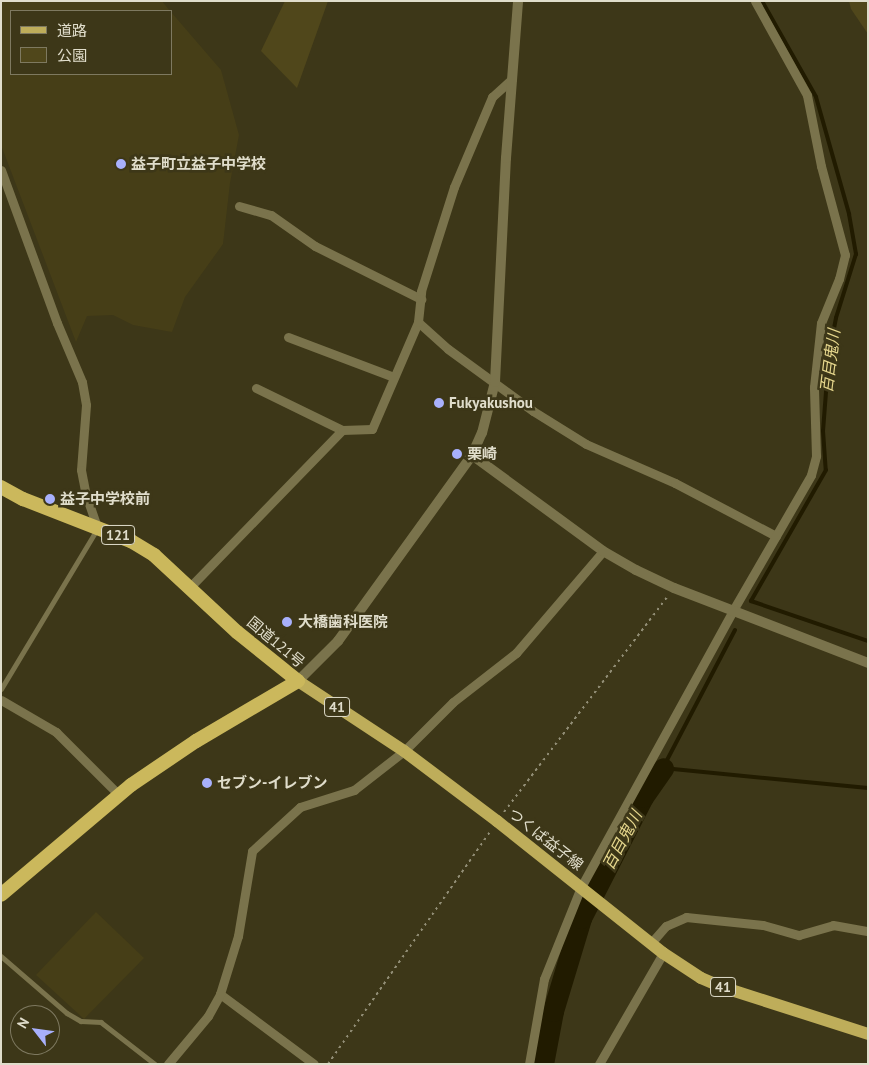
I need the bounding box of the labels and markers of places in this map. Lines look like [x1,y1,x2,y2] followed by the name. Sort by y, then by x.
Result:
[131,155,266,173] place label: 益子町立益子中学校
[115,158,127,170] marker: 益子町立益子中学校
[449,394,533,412] place label: Fukyakushou
[433,397,445,409] marker: Fukyakushou
[467,445,497,463] place label: 栗崎
[451,448,463,460] marker: 栗崎
[60,490,150,508] place label: 益子中学校前
[44,493,56,505] marker: 益子中学校前
[298,613,388,631] place label: 大橋歯科医院
[280,615,294,629] marker: 大橋歯科医院
[217,774,327,792] place label: セブン-イレブン
[201,777,213,789] marker: セブン-イレブン

